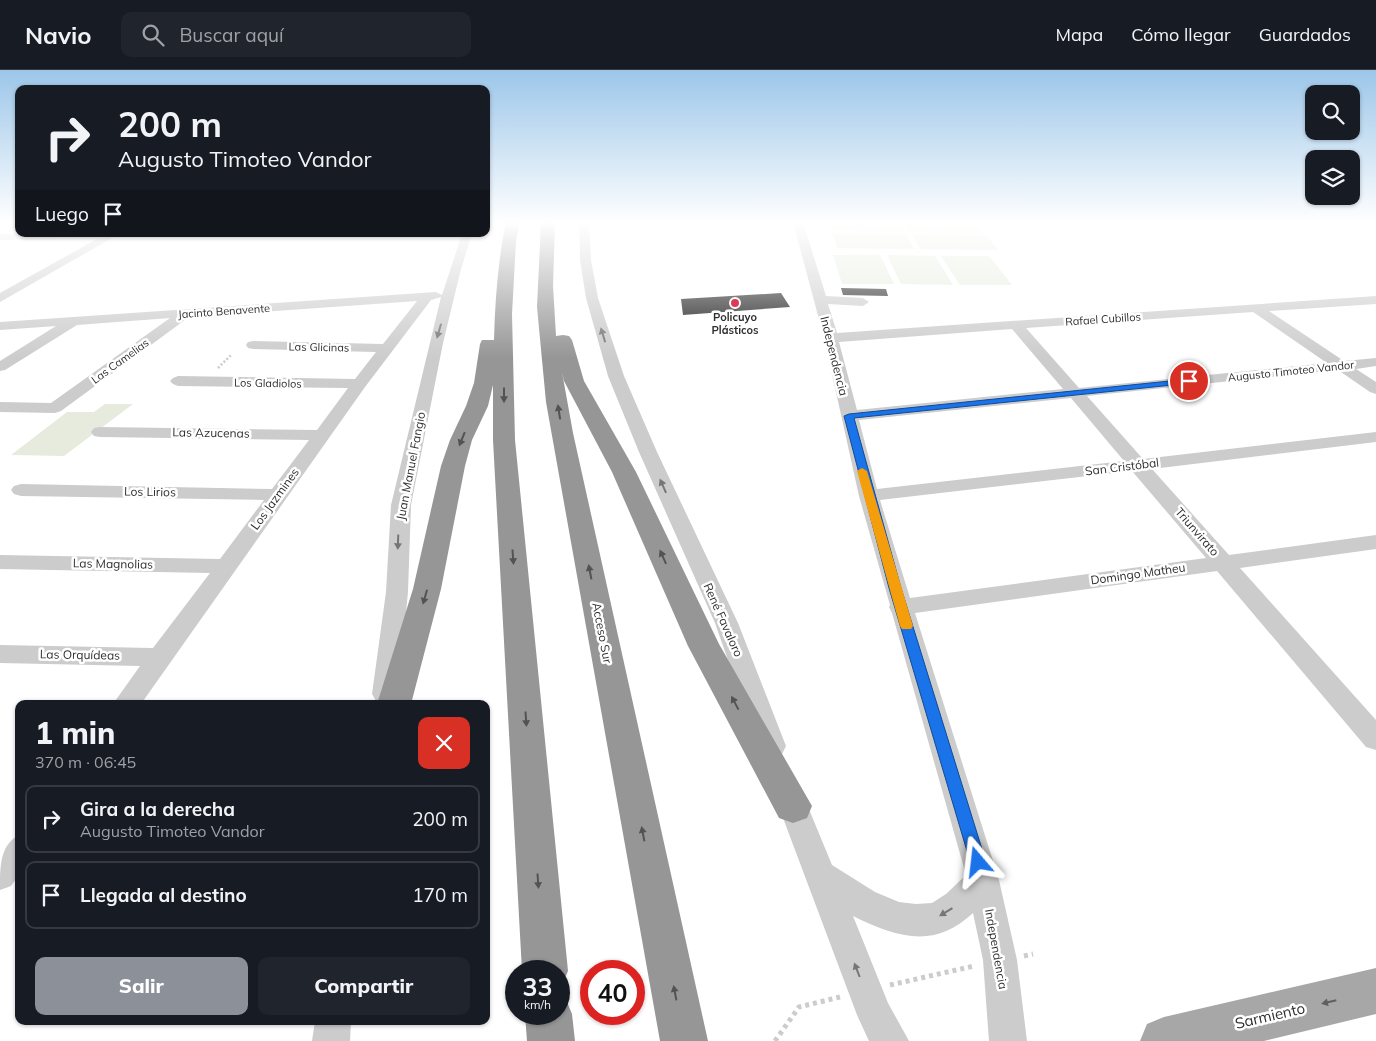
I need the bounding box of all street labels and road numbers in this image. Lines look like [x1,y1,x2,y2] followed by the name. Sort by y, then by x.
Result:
[178,301,270,321] street label: Jacinto Benavente
[1065,309,1141,329] street label: Rafael Cubillos
[817,315,852,397] street label: Independencia
[88,335,152,387] street label: Las Camelias
[288,339,350,355] street label: Las Glicinas
[1227,357,1355,385] street label: Augusto Timoteo Vandor
[234,375,302,391] street label: Los Gladiolos
[393,410,428,521] street label: Juan Manuel Fangio
[172,424,250,441] street label: Las Azucenas
[1084,455,1160,478] street label: San Cristóbal
[247,465,302,533] street label: Los Jazmines
[124,484,176,499] street label: Los Lirios
[1172,504,1223,559] street label: Triunvirato
[73,555,153,572] street label: Las Magnolias
[1090,559,1186,588] street label: Domingo Matheu
[700,581,746,659] street label: René Favaloro
[589,601,616,665] street label: Acceso Sur
[40,646,120,663] street label: Las Orquídeas
[982,908,1011,990] street label: Independencia
[1233,998,1307,1033] street label: Sarmiento

